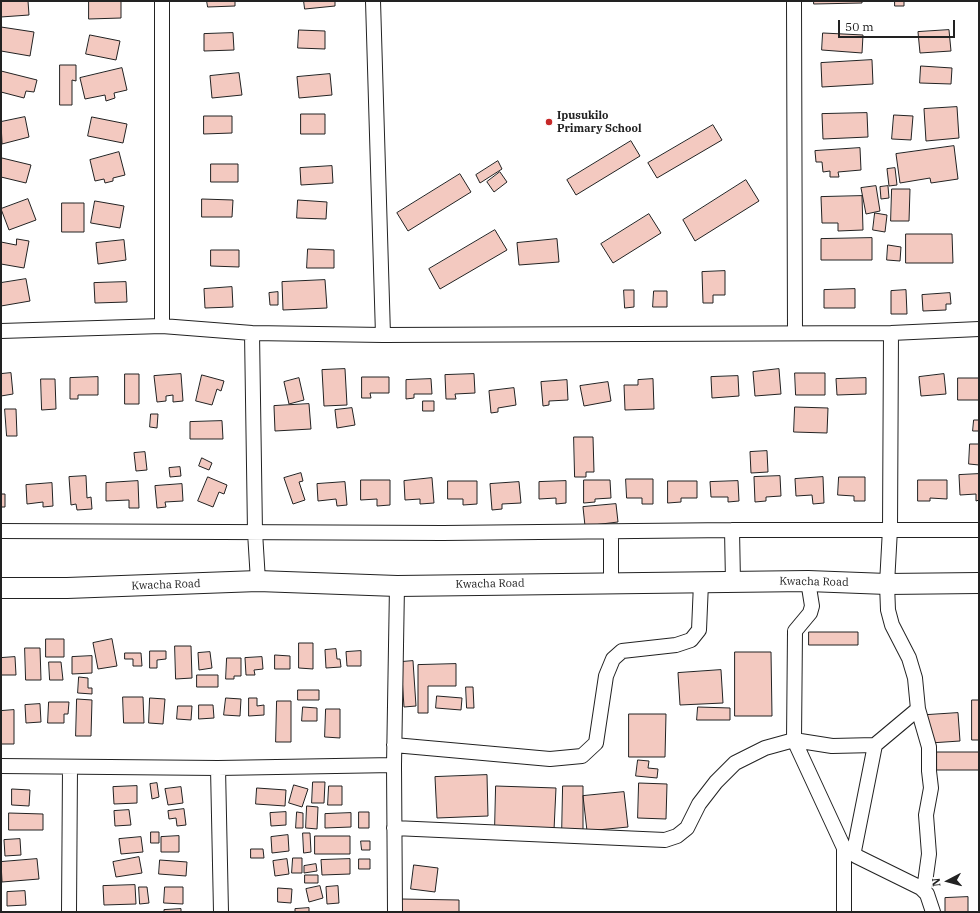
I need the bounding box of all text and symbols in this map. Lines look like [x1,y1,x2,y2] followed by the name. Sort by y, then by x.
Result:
[840,12,957,38] scale bar
[845,19,874,34] text: 50 m
[557,109,642,135] place label: Ipusukilo Primary School
[544,117,554,127] marker: Ipusukilo Primary School
[779,575,849,589] street label: Kwacha Road
[131,577,201,593] street label: Kwacha Road
[455,577,525,591] street label: Kwacha Road
[928,861,968,901] north arrow
[929,877,943,887] text: N

